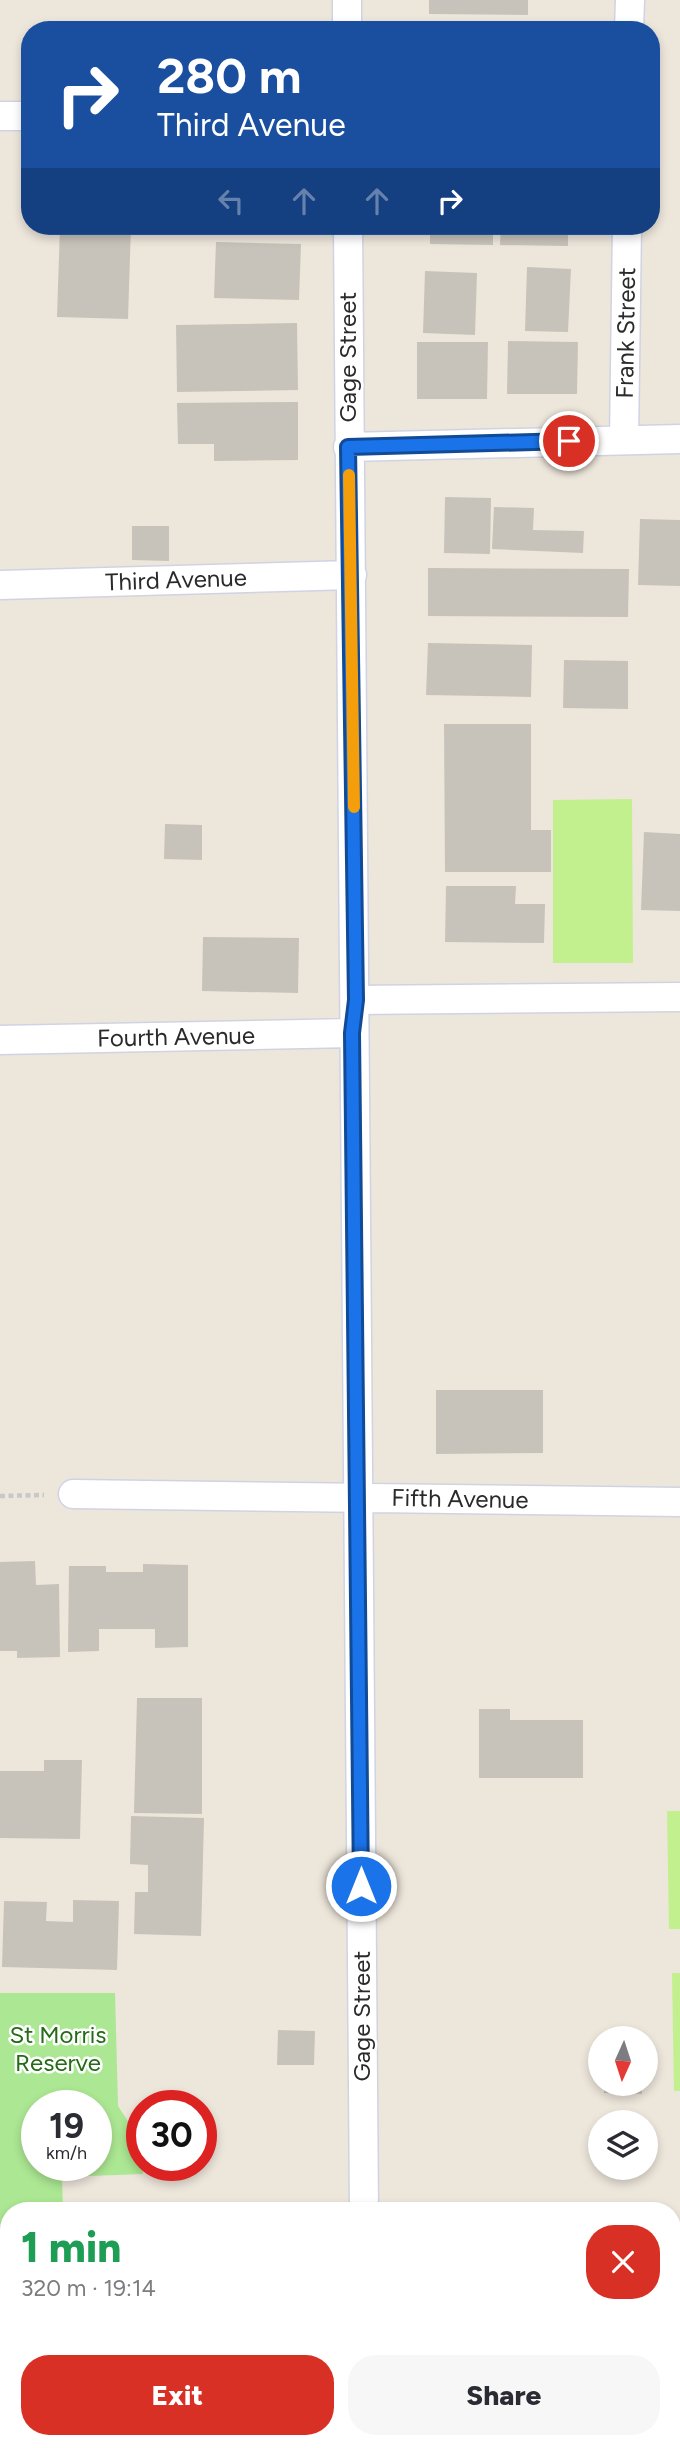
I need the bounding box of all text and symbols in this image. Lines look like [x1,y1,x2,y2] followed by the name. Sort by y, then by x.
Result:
[157,46,302,105] text: 280 m
[42,49,133,140] icon: right
[157,106,346,144] text: Third Avenue
[212,182,250,220] icon: left
[285,182,323,220] icon: ahead
[358,182,396,220] icon: ahead
[431,182,469,220] icon: right
[610,267,641,399] street label: Frank Street
[333,292,362,422] street label: Gage Street
[539,411,599,471] pin
[550,422,588,460] icon: arrive
[105,563,247,596] street label: Third Avenue
[97,1021,255,1052] street label: Fourth Avenue
[391,1483,529,1514] street label: Fifth Avenue
[324,1849,398,1923] position arrow
[347,1951,376,2081] street label: Gage Street
[10,2020,106,2077] park label: St Morris Reserve
[588,2026,658,2096] north arrow
[588,2026,658,2180] map controls
[126,2090,217,2181] speed limit sign: 30
[49,2105,84,2147] text: 19
[588,2110,658,2180] button: layers
[46,2142,87,2164] text: km/h
[21,2222,121,2273] text: 1 min
[586,2225,660,2299] button: close
[21,2274,156,2302] text: 320 m · 19:14
[21,2355,334,2435] button: Exit
[348,2355,660,2435] button: Share

